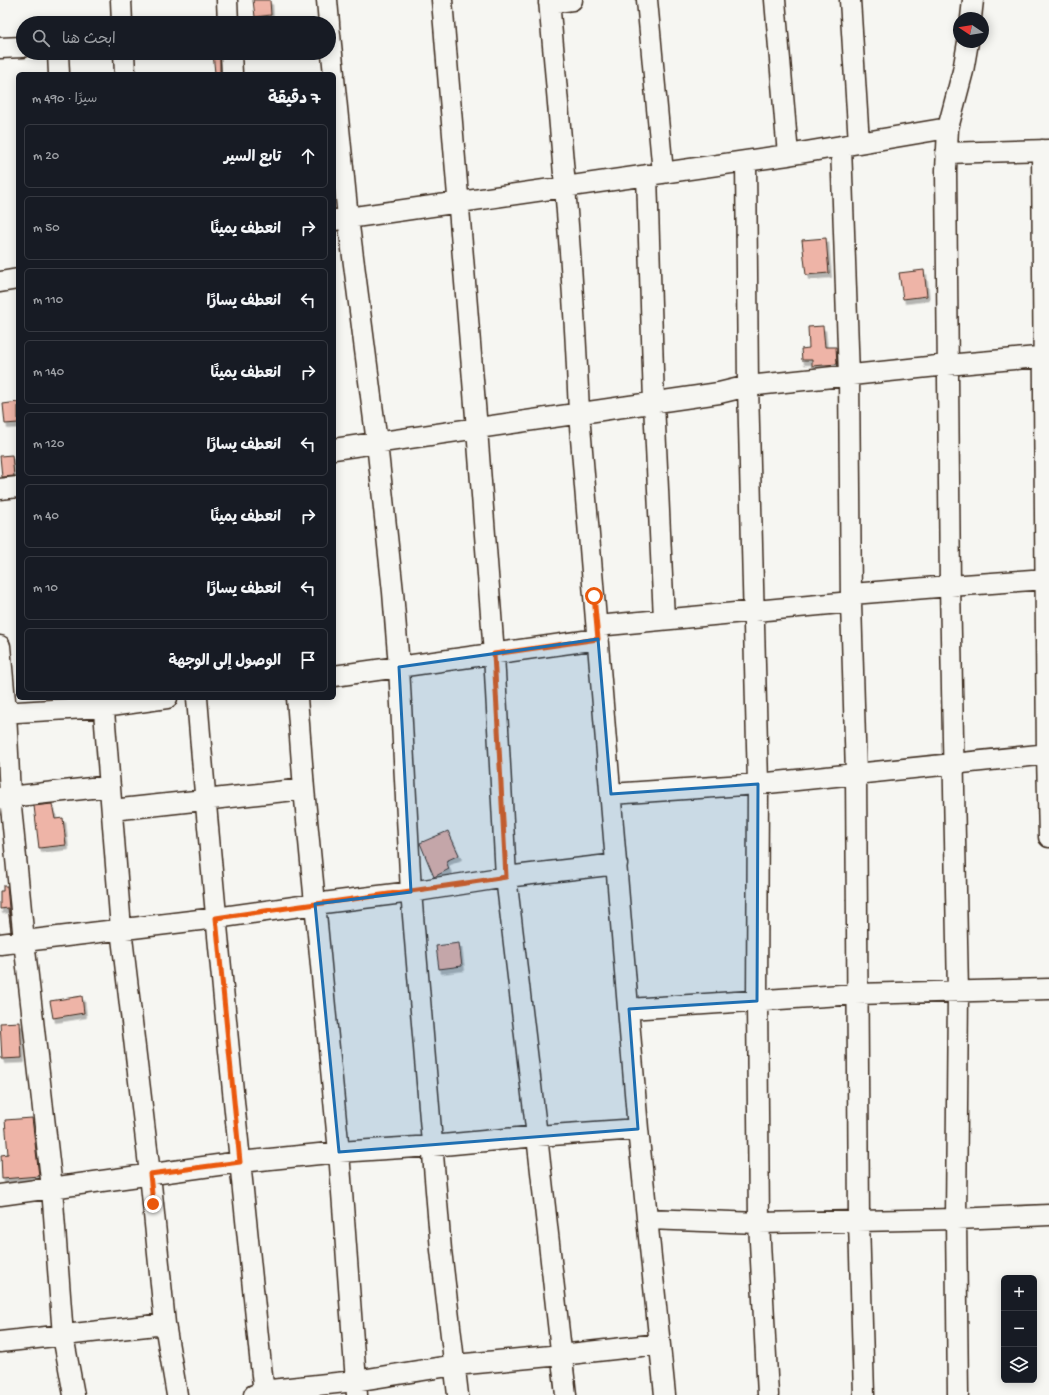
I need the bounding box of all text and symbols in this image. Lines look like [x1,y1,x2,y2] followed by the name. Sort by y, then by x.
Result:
[953,12,989,48] north arrow
[16,16,336,60] search box
[30,27,52,49] icon: search
[62,31,116,49] text: ابحث هنا
[268,90,320,110] text: 7 دقيقة
[32,92,97,107] text: سيرًا · 490 m
[297,145,319,167] icon: ahead
[33,149,59,164] text: 20 m
[224,149,281,167] text: تابع السير
[297,217,319,239] icon: right
[33,221,60,236] text: 50 m
[210,221,281,239] text: انعطف يمينًا
[297,289,319,311] icon: left
[33,293,63,308] text: 110 m
[207,293,281,311] text: انعطف يسارًا
[297,361,319,383] icon: right
[33,365,64,380] text: 140 m
[210,365,281,383] text: انعطف يمينًا
[297,433,319,455] icon: left
[33,437,64,452] text: 120 m
[207,437,281,455] text: انعطف يسارًا
[297,505,319,527] icon: right
[33,509,59,524] text: 40 m
[210,509,281,527] text: انعطف يمينًا
[297,577,319,599] icon: left
[33,581,58,596] text: 10 m
[207,581,281,599] text: انعطف يسارًا
[585,587,603,605] route start
[297,649,319,671] icon: arrive
[168,653,281,671] text: الوصول إلى الوجهة
[144,1195,162,1213] route end
[1001,1275,1037,1383] map controls
[1001,1275,1037,1311] button: +
[1001,1311,1037,1347] button: −
[1001,1347,1037,1383] button: layers

